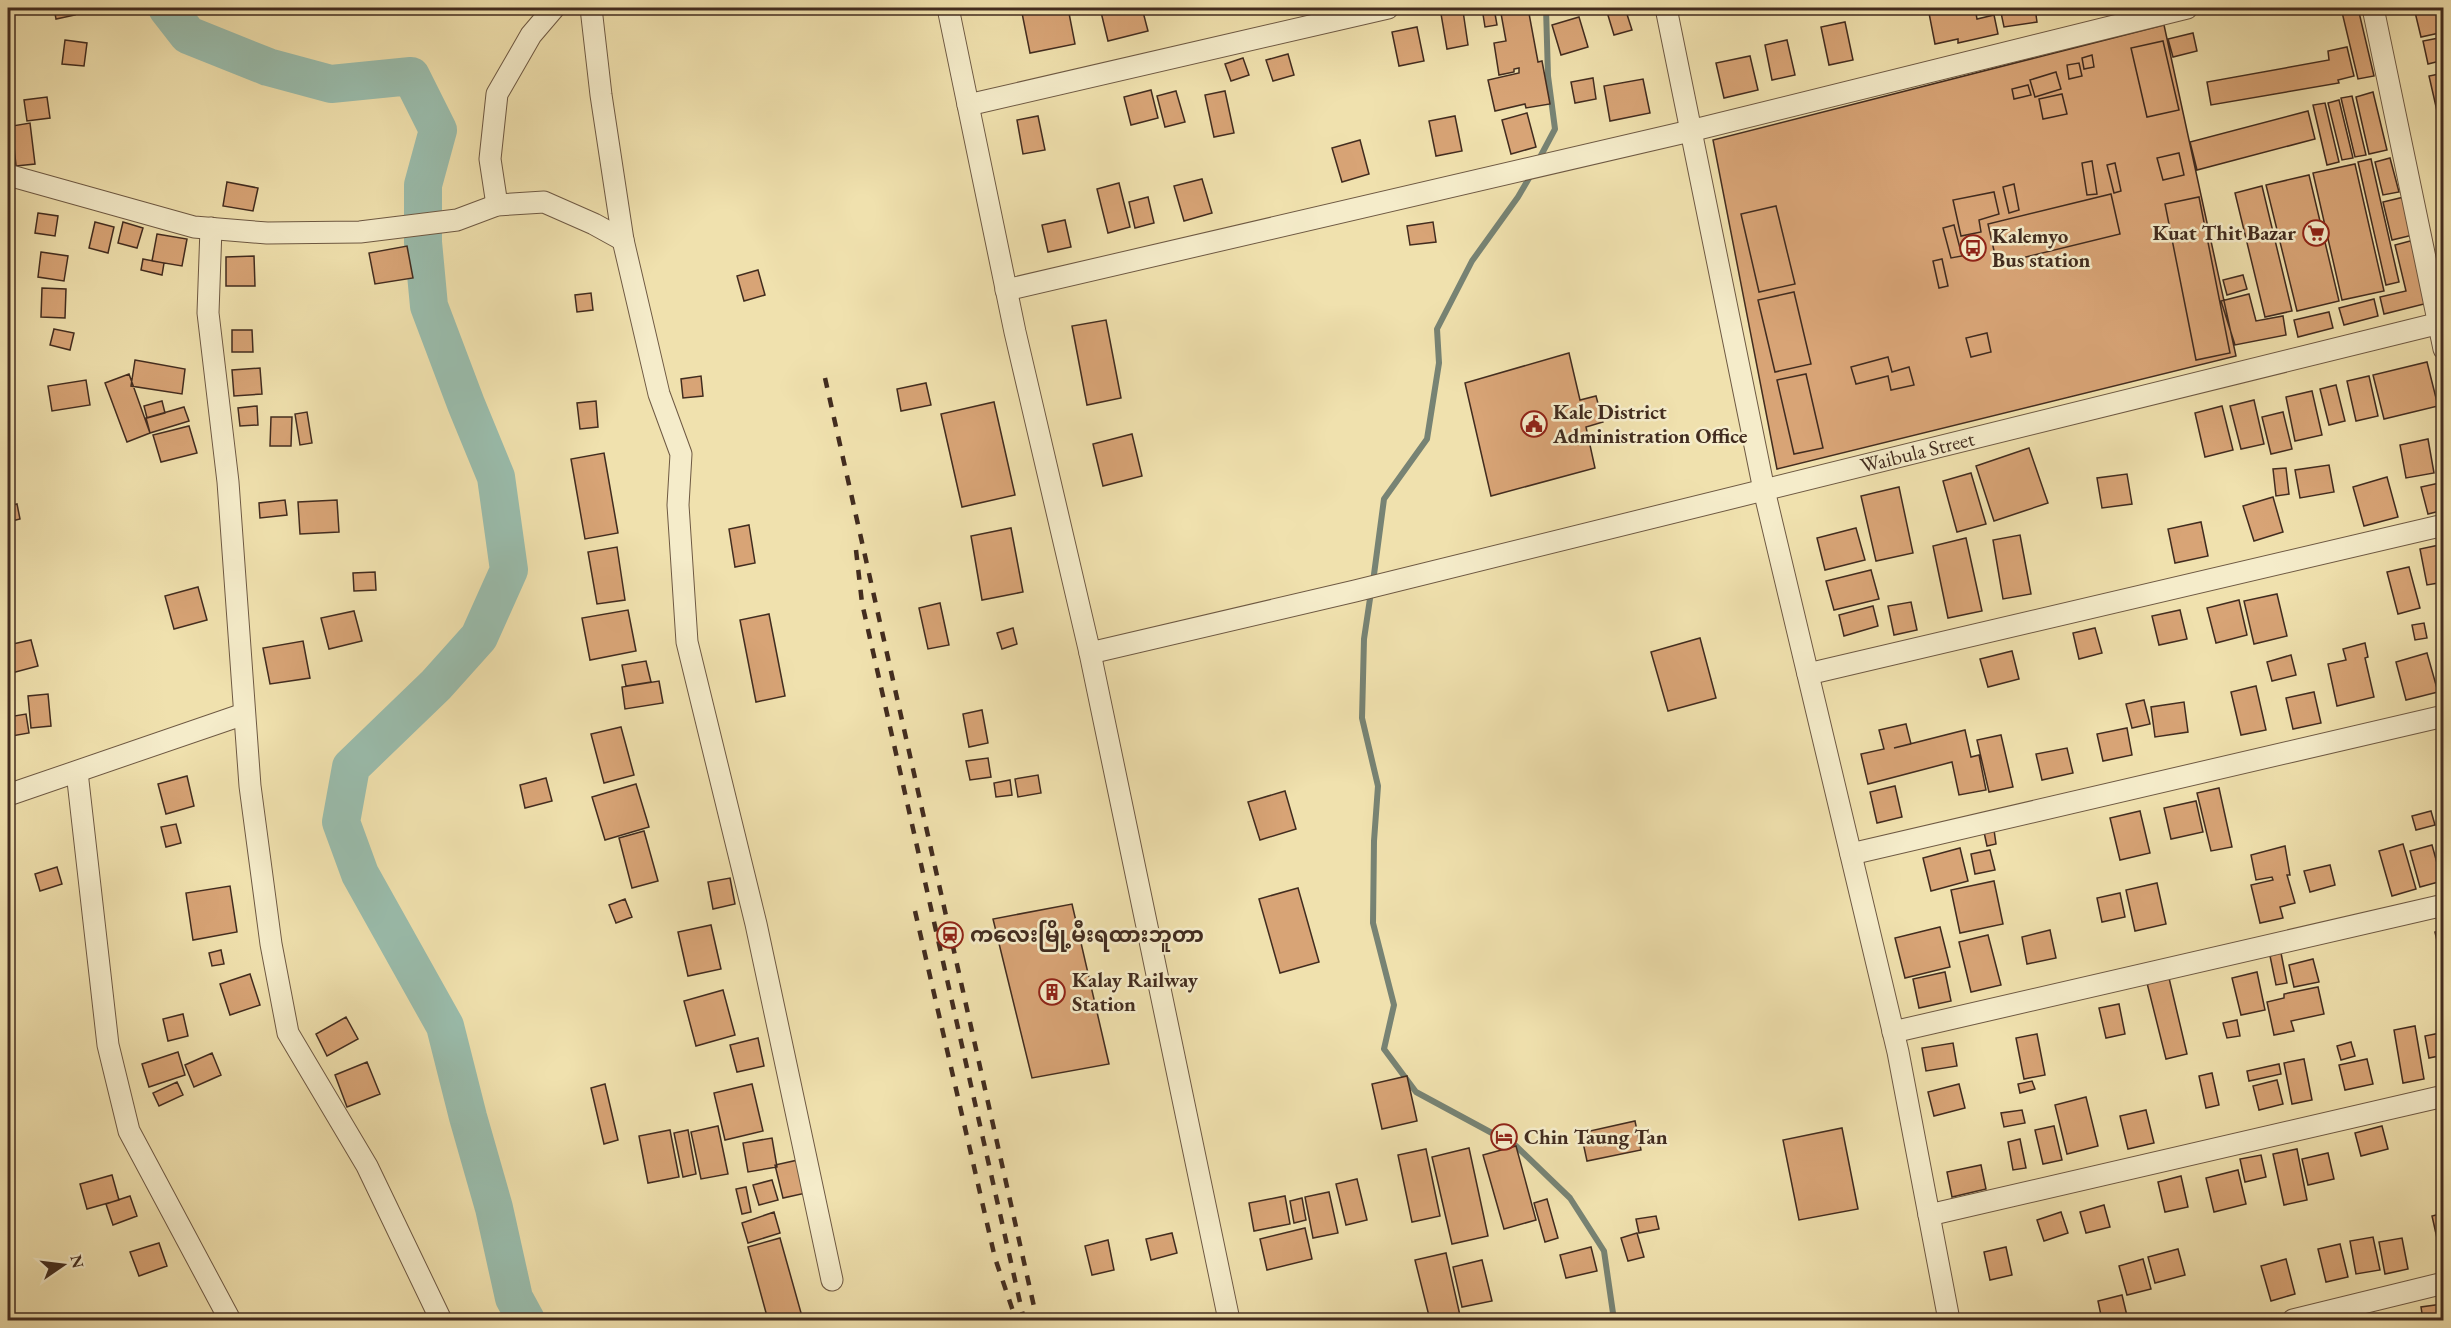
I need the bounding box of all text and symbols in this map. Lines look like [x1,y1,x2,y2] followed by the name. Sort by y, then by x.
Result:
[2301,218,2331,248] supermarket icon: Kuat Thit Bazar
[2152,219,2296,246] place label: Kuat Thit Bazar
[1992,222,2091,273] place label: Kalemyo Bus station
[1958,233,1988,263] bus stop icon: Kalemyo Bus station
[1552,398,1748,449] place label: Kale District Administration Office
[1519,409,1549,439] public building icon: Kale District Administration Office
[1858,424,1977,479] street label: Waibula Street
[970,919,1204,952] place label: ကလေးမြို့မီးရထားဘူတာ
[935,920,965,950] station icon: ကလေးမြို့မီးရထားဘူတာ
[1072,966,1199,1017] place label: Kalay Railway Station
[1037,977,1067,1007] building icon: Kalay Railway Station
[1489,1122,1519,1152] hotel icon: Chin Taung Tan
[1524,1123,1668,1150] place label: Chin Taung Tan
[33,1235,93,1295] north arrow
[65,1253,89,1270] text: N

